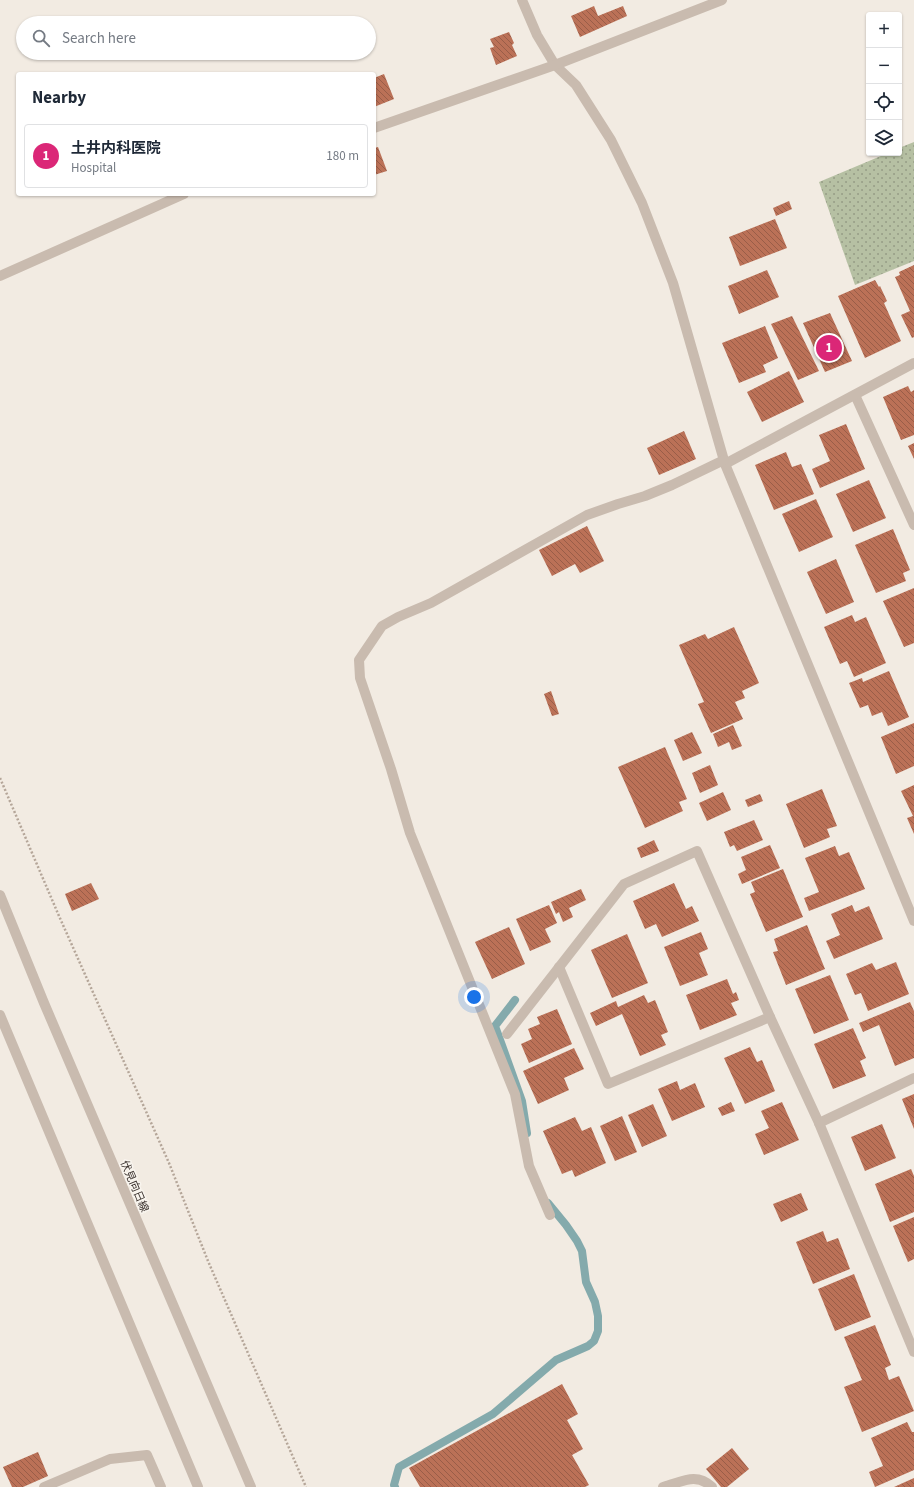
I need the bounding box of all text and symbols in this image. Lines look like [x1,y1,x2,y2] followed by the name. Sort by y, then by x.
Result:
[866,12,902,156] map controls
[866,12,902,48] button: +
[16,16,376,60] search box
[30,27,52,49] icon: search
[62,28,136,49] text: Search here
[866,48,902,84] button: −
[866,84,902,120] button: locate
[32,86,86,110] text: Nearby
[866,120,902,156] button: layers
[71,138,161,159] text: 土井内科医院
[43,147,49,165] text: 1
[326,147,359,165] text: 180 m
[71,159,116,177] text: Hospital
[816,333,842,363] pin: 1
[464,987,484,1007] your location
[117,1158,152,1214] street label: 伏見向日線

